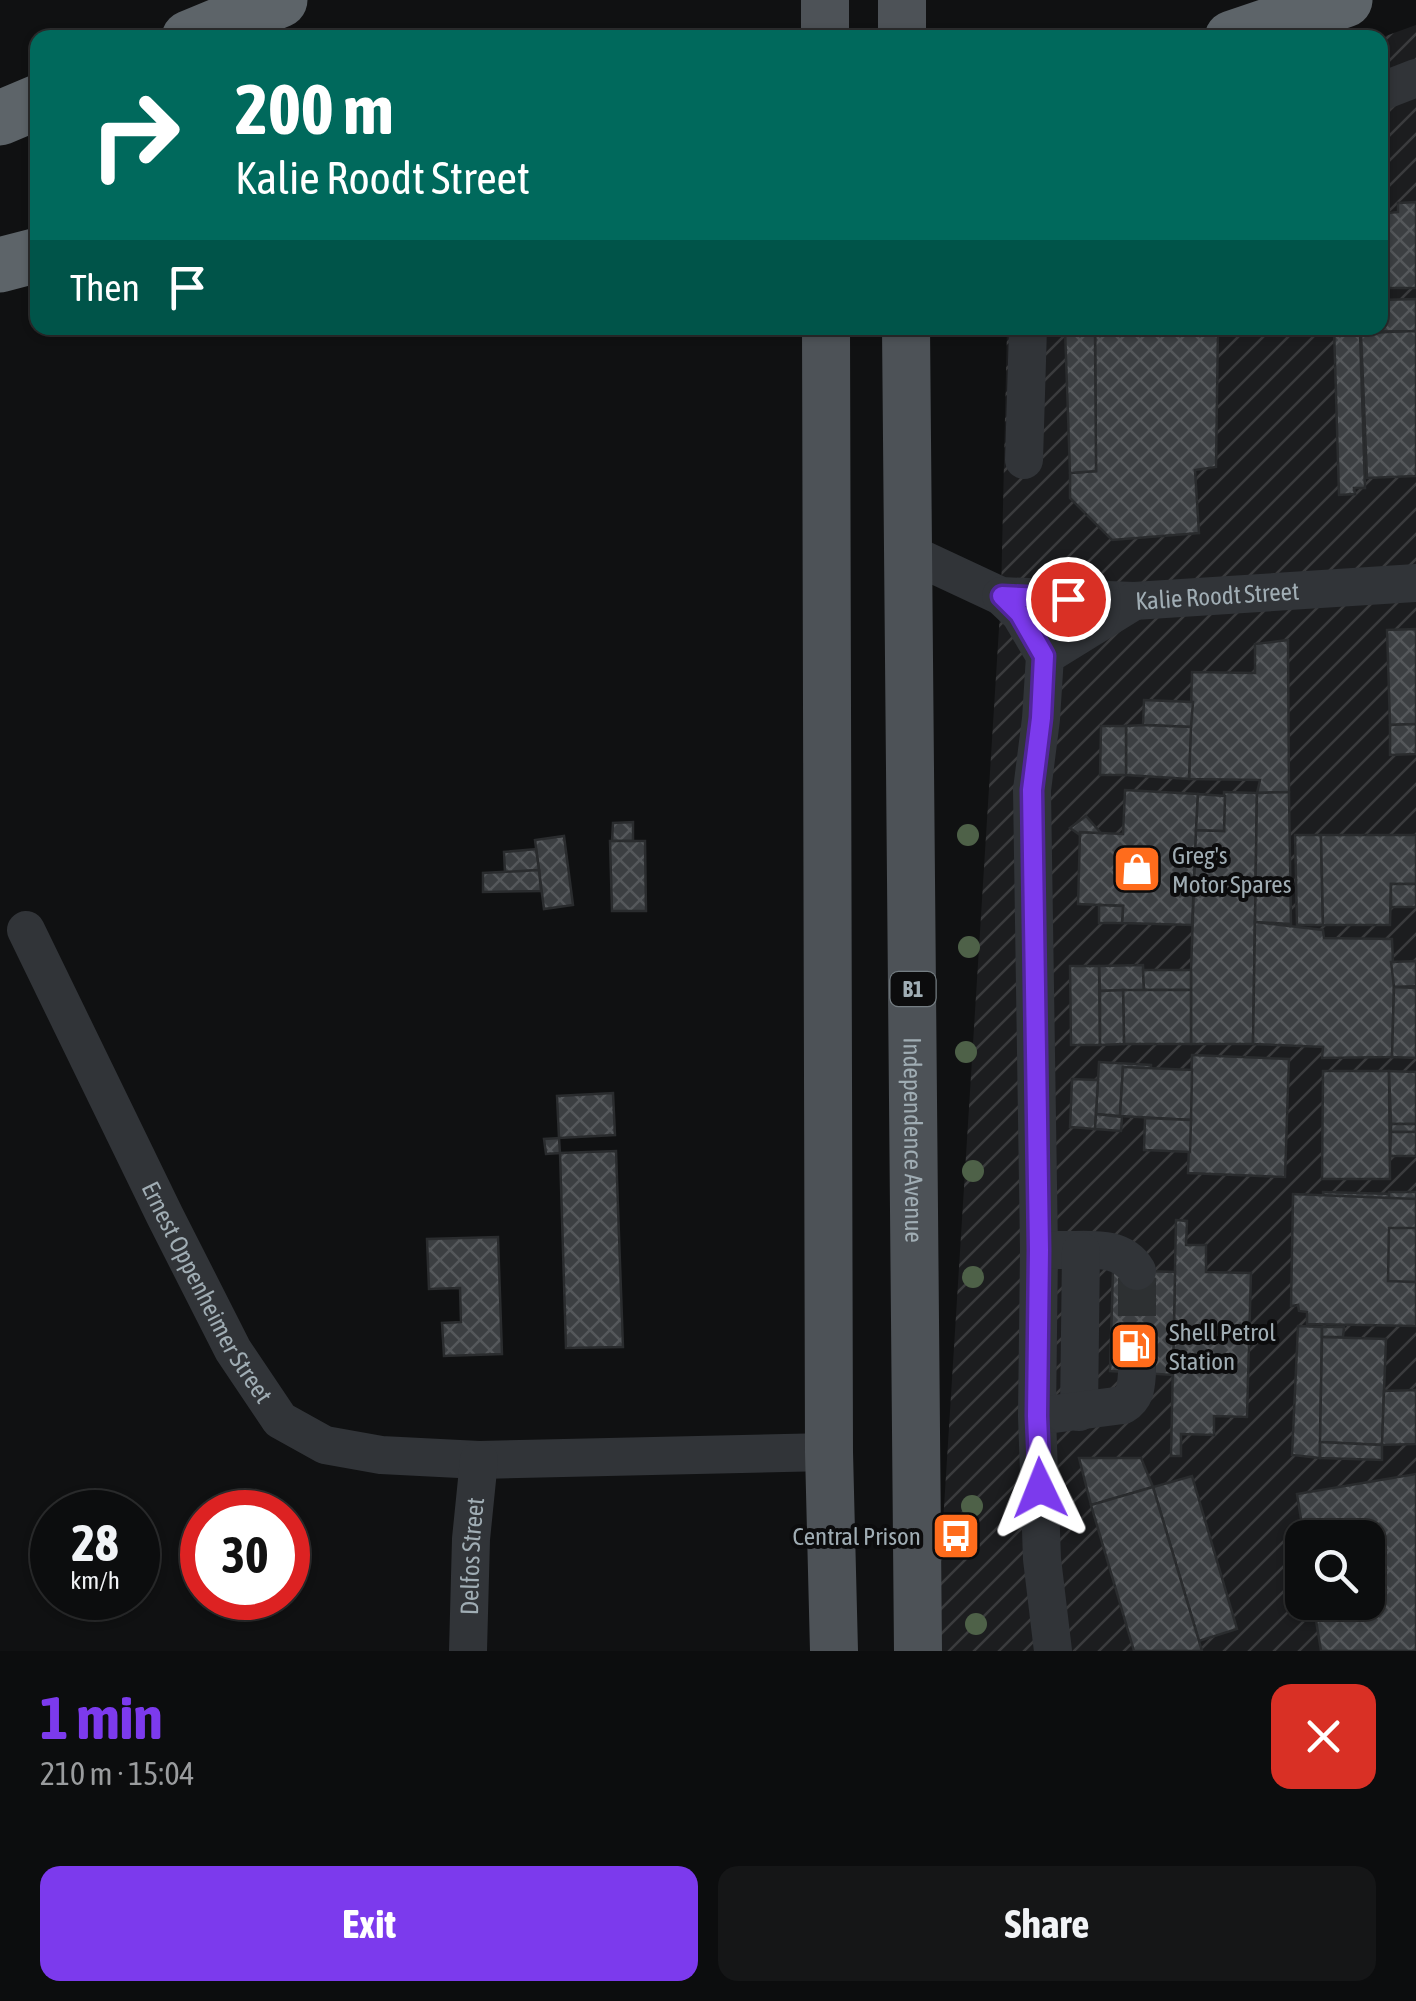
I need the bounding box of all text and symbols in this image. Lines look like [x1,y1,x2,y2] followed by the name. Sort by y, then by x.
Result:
[235,69,394,149] text: 200 m
[70,70,200,200] icon: right
[235,152,530,204] text: Kalie Roodt Street
[160,260,215,315] icon: arrive
[70,266,140,309] text: Then
[1026,557,1111,642] pin
[1041,572,1096,627] icon: arrive
[1134,576,1300,615] street label: Kalie Roodt Street
[1172,841,1292,898] place label: Greg's Motor Spares
[1111,843,1163,895] shop icon: Greg's Motor Spares
[890,972,936,1006] road number: B1
[898,1037,928,1243] street label: Independence Avenue
[136,1177,278,1408] street label: Ernest Oppenheimer Street
[1169,1318,1276,1375] place label: Shell Petrol Station
[1108,1320,1160,1372] fuel station icon: Shell Petrol Station
[988,1436,1092,1540] position arrow
[180,1490,310,1620] speed limit sign: 30
[455,1496,489,1615] street label: Delfos Street
[930,1510,982,1562] bus stop icon: Central Prison
[71,1514,118,1572] text: 28
[1285,1520,1385,1620] map controls
[1285,1520,1385,1620] button: search
[792,1522,921,1550] place label: Central Prison
[70,1566,120,1594] text: km/h
[40,1683,163,1752] text: 1 min
[1271,1684,1376,1789] button: close
[40,1755,195,1792] text: 210 m · 15:04
[40,1866,698,1981] button: Exit
[718,1866,1376,1981] button: Share

